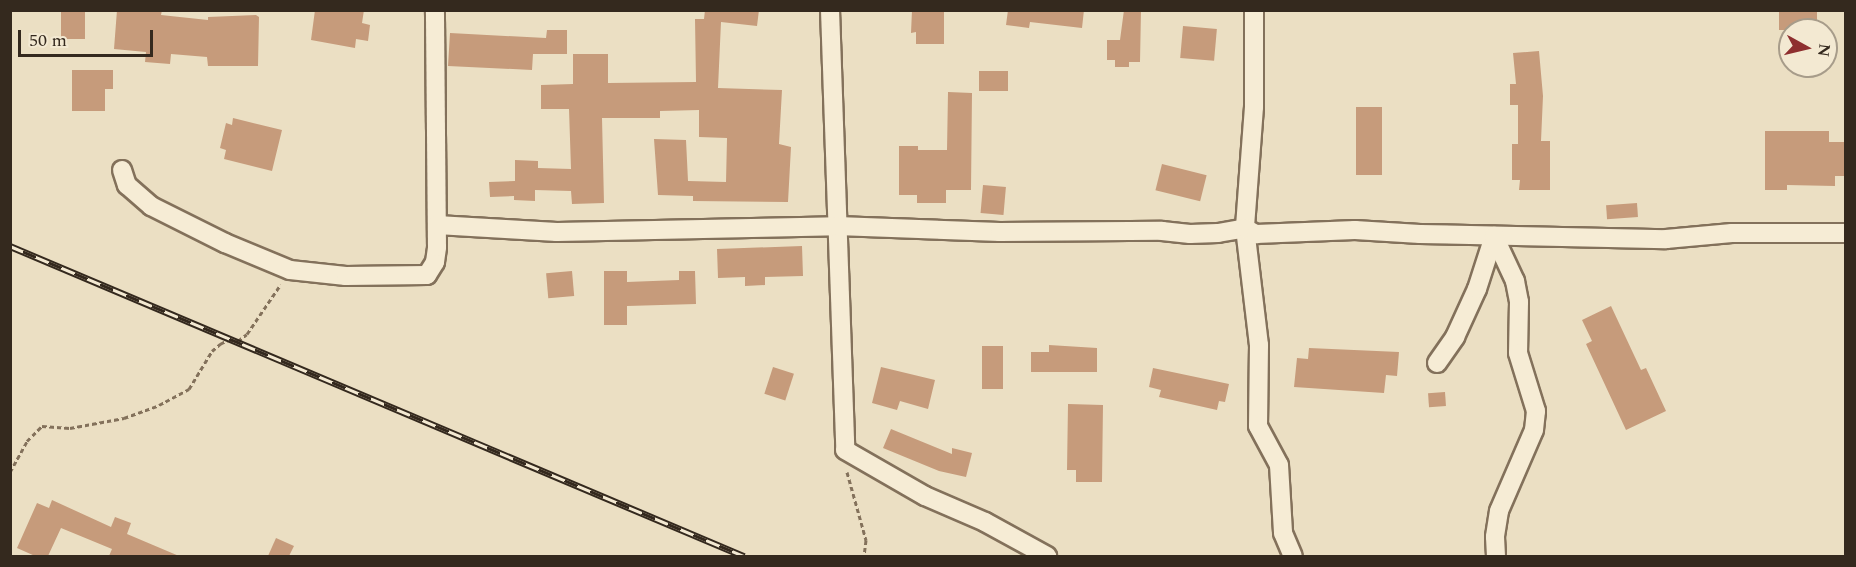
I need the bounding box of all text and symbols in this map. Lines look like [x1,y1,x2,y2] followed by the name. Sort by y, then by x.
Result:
[21,18,156,56] scale bar
[1778,18,1838,78] north arrow
[29,27,67,54] text: 50 m
[1811,42,1837,58] text: N

